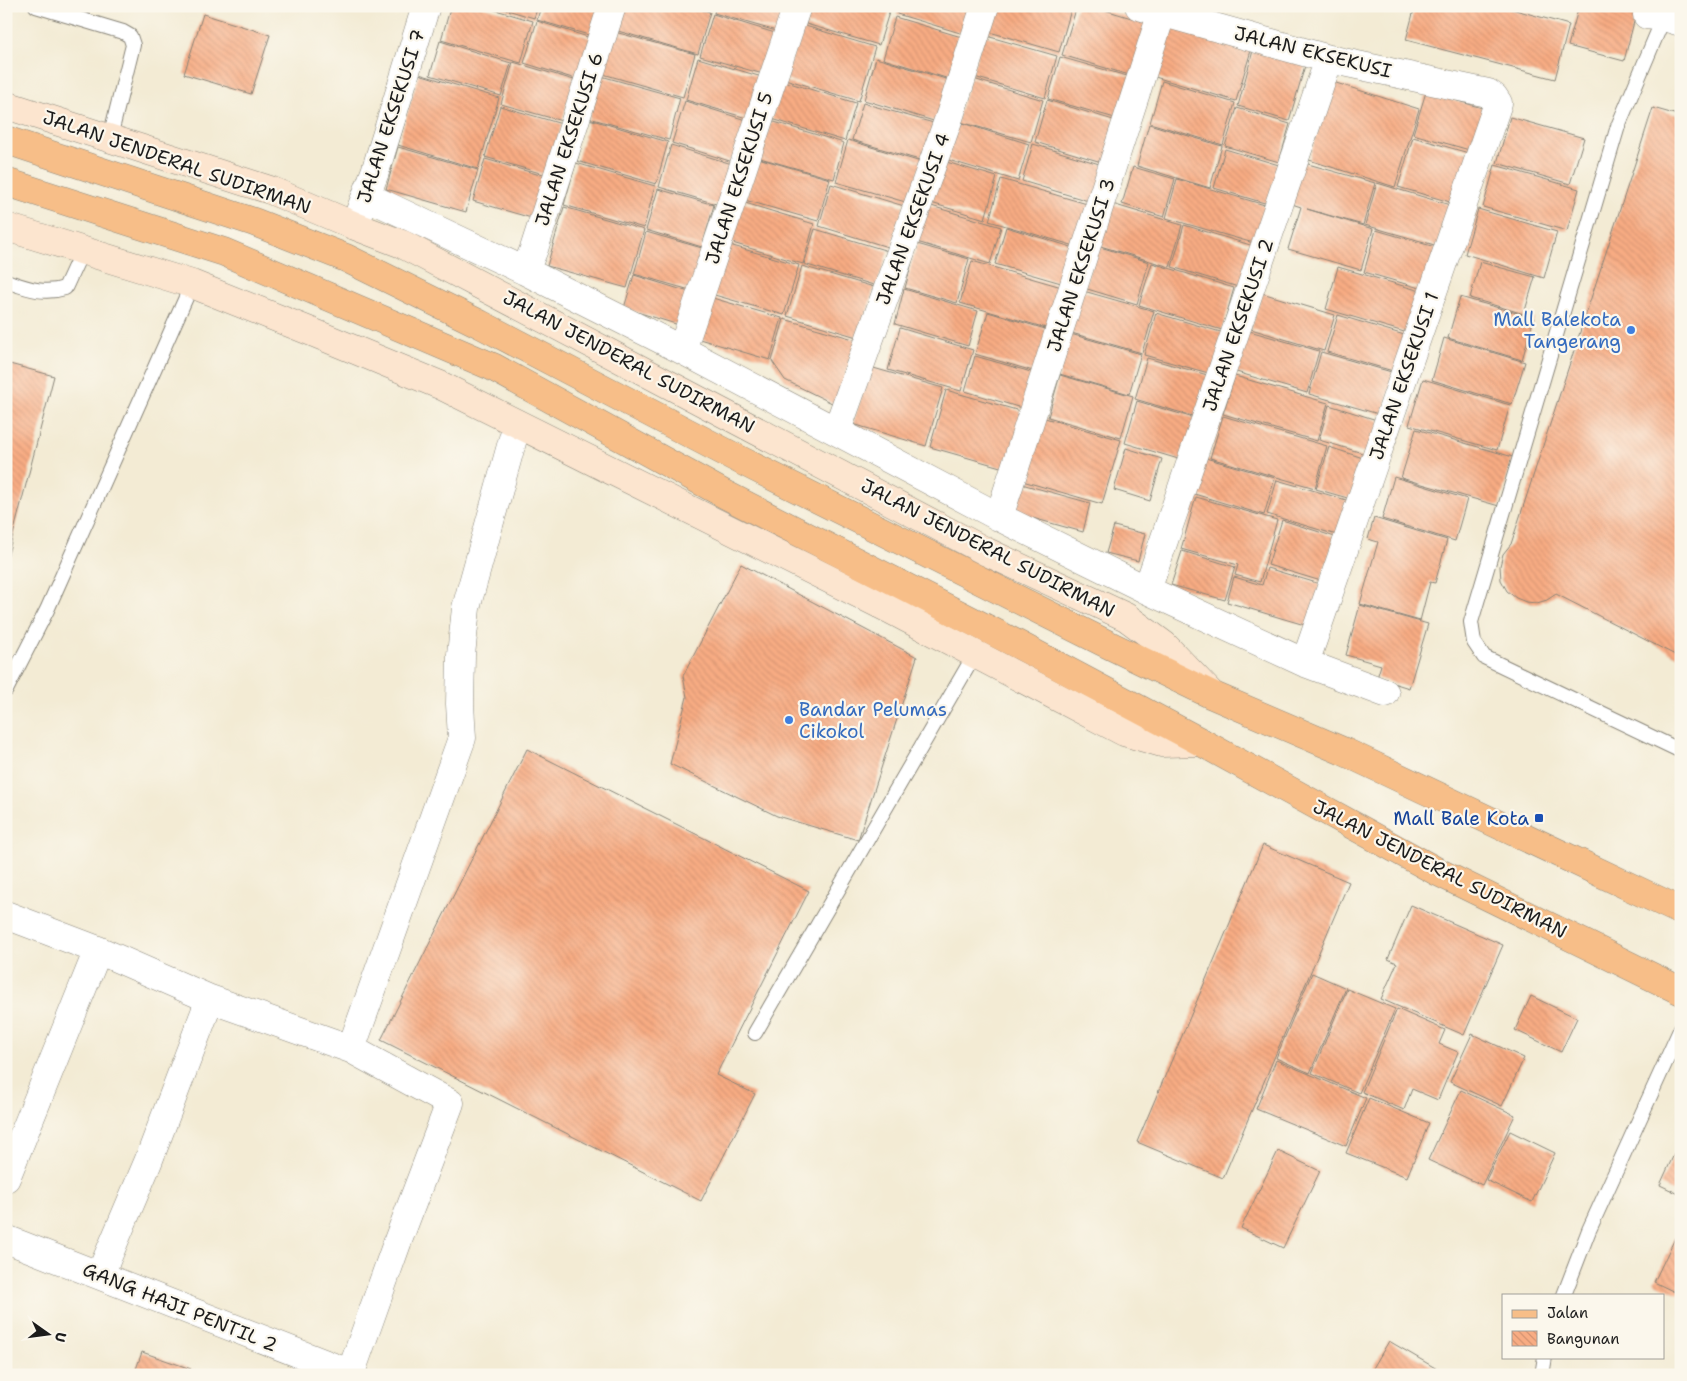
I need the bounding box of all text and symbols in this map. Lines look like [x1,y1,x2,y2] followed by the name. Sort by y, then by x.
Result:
[1232,20,1394,84] street label: JALAN EKSEKUSI
[351,26,431,206] street label: JALAN EKSEKUSI 7
[529,49,609,229] street label: JALAN EKSEKUSI 6
[699,89,779,267] street label: JALAN EKSEKUSI 5
[40,104,314,220] street label: JALAN JENDERAL SUDIRMAN
[870,130,956,308] street label: JALAN EKSEKUSI 4
[1041,175,1121,355] street label: JALAN EKSEKUSI 3
[1197,235,1279,415] street label: JALAN EKSEKUSI 2
[499,285,759,439] street label: JALAN JENDERAL SUDIRMAN
[1364,289,1444,463] street label: JALAN EKSEKUSI 1
[1493,307,1621,354] place label: Mall Balekota Tangerang
[1625,324,1637,336] marker: Mall Balekota Tangerang
[857,473,1119,623] street label: JALAN JENDERAL SUDIRMAN
[799,697,947,744] place label: Bandar Pelumas Cikokol
[783,714,795,726] marker: Bandar Pelumas Cikokol
[1309,794,1571,944] street label: JALAN JENDERAL SUDIRMAN
[1393,806,1529,831] place label: Mall Bale Kota
[1533,812,1545,824] marker: Mall Bale Kota
[79,1257,281,1357] street label: GANG HAJI PENTIL 2
[1502,1294,1664,1358] legend
[1547,1303,1588,1323] text: Jalan
[22,1308,72,1358] north arrow
[1547,1329,1619,1349] text: Bangunan
[51,1330,71,1344] text: U

